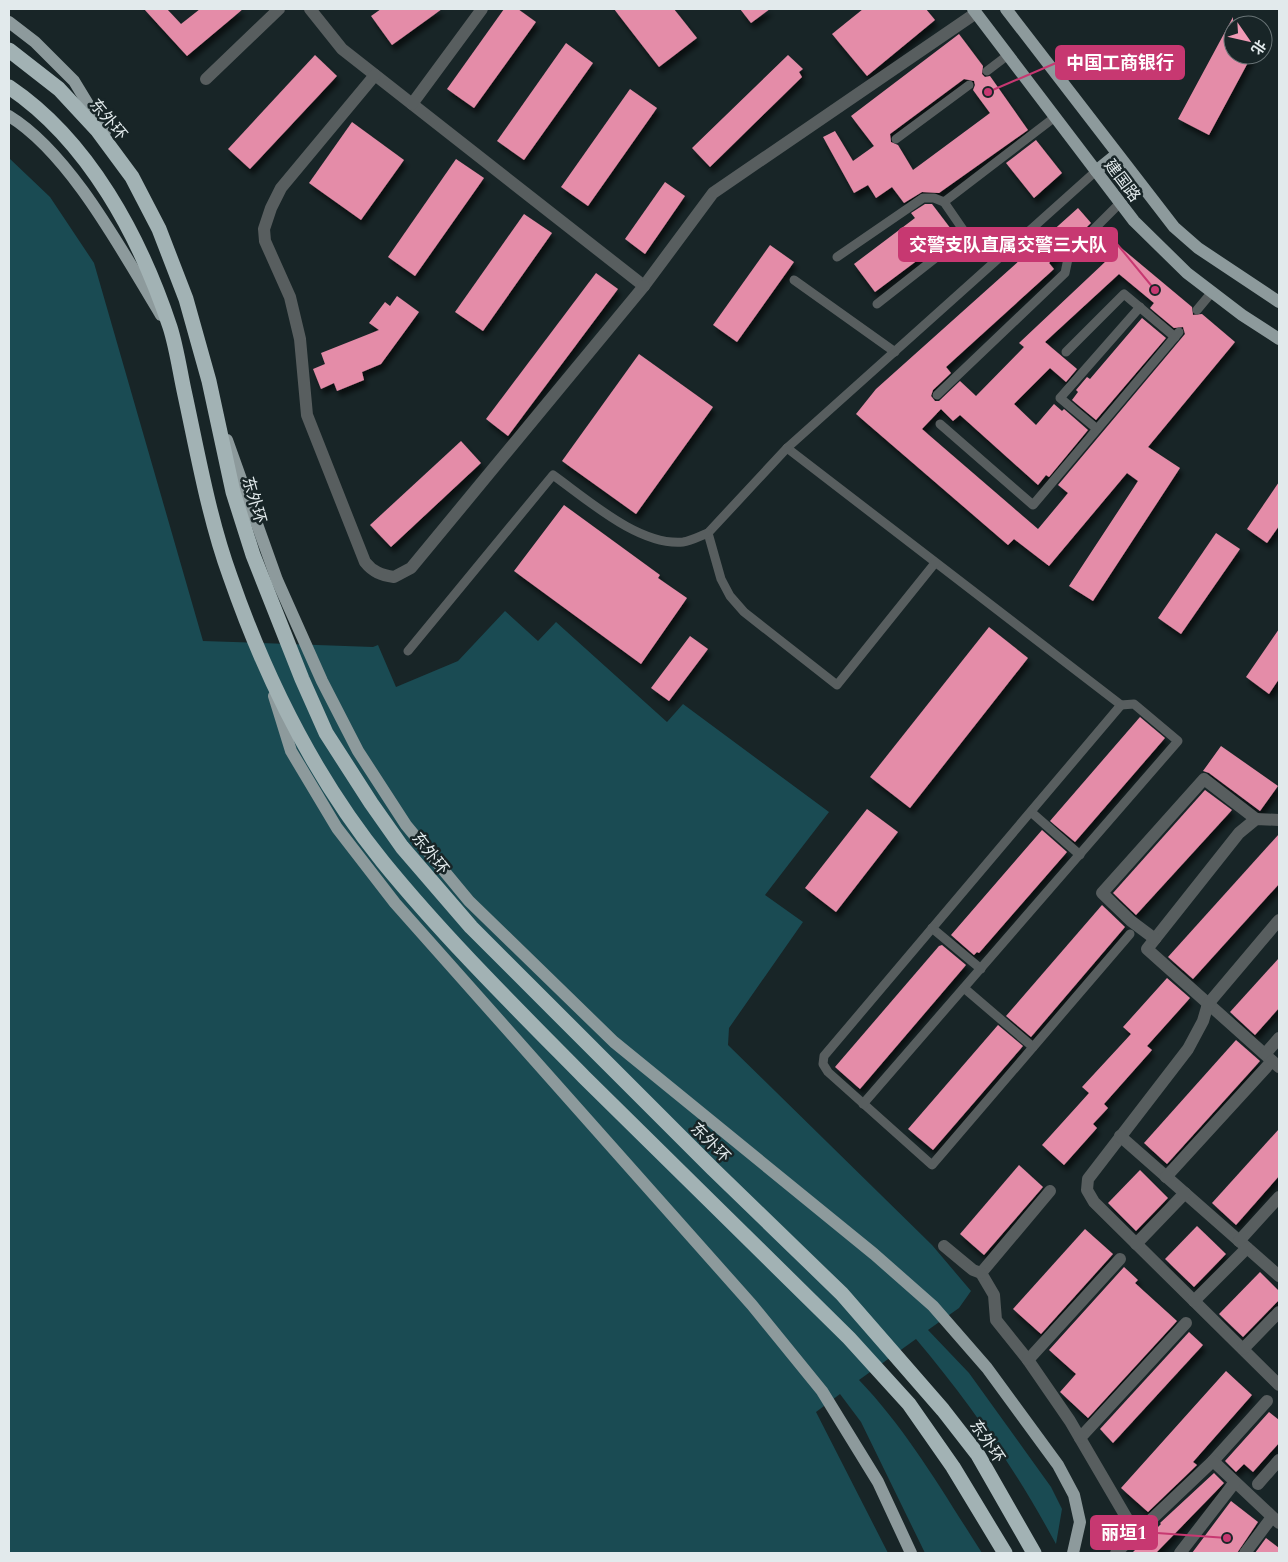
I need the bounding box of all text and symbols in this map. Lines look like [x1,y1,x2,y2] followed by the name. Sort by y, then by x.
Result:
[1223,15,1273,65] north arrow
[1246,35,1271,59] text: 北
[1056,46,1184,79] callout: 中国工商银行
[1066,50,1174,77] text: 中国工商银行
[84,94,133,146] street label: 东外环
[1098,154,1146,207] street label: 建国路
[899,228,1117,261] callout: 交警支队直属交警三大队
[909,232,1107,259] text: 交警支队直属交警三大队
[236,474,272,527] street label: 东外环
[406,827,455,880] street label: 东外环
[685,1117,736,1168] street label: 东外环
[964,1415,1011,1468] street label: 东外环
[1091,1516,1157,1549] callout: 丽垣1
[1101,1520,1147,1547] text: 丽垣1

